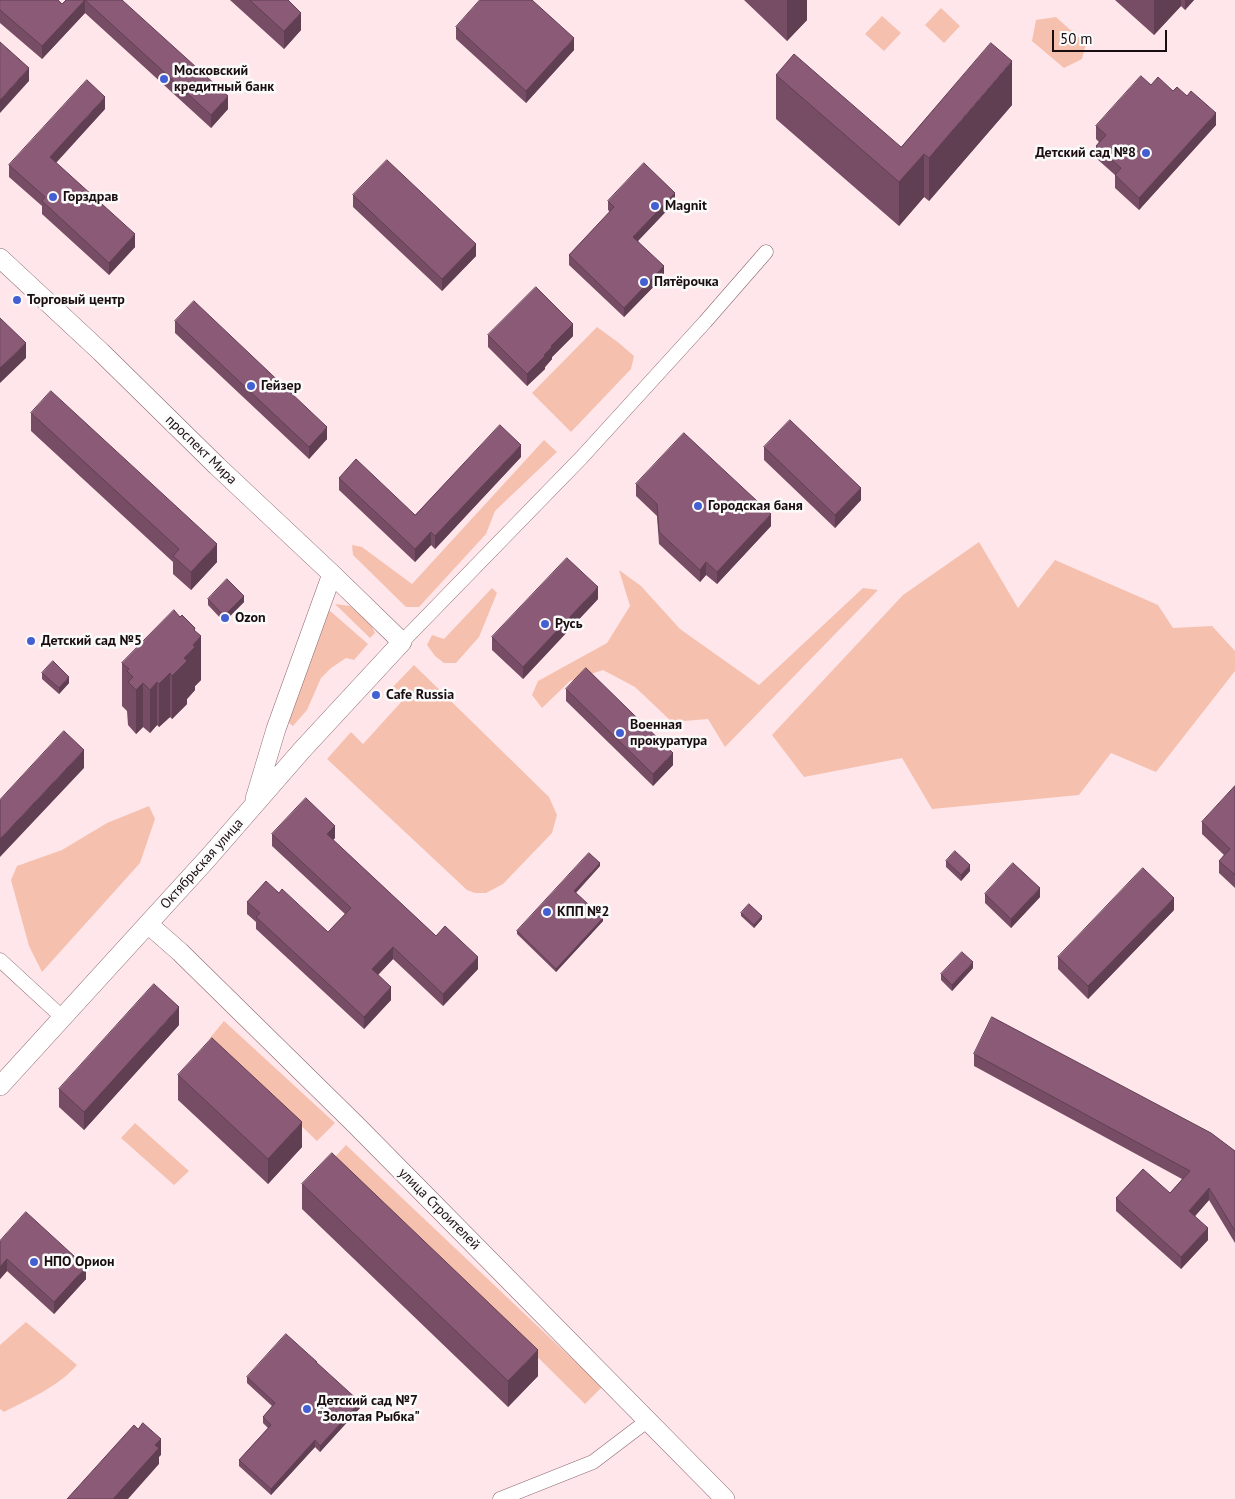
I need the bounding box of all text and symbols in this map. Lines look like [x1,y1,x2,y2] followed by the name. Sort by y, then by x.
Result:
[1055,20,1170,52] scale bar
[1060,29,1093,48] text: 50 m
[174,63,274,95] place label: Московский кредитный банк
[158,73,170,85] marker: Московский кредитный банк
[1035,145,1136,161] place label: Детский сад №8
[1140,147,1152,159] marker: Детский сад №8
[63,189,118,205] place label: Горздрав
[47,191,59,203] marker: Горздрав
[665,198,707,214] place label: Magnit
[649,200,661,212] marker: Magnit
[654,274,719,290] place label: Пятёрочка
[638,276,650,288] marker: Пятёрочка
[27,292,125,308] place label: Торговый центр
[11,294,23,306] marker: Торговый центр
[261,378,301,394] place label: Гейзер
[245,380,257,392] marker: Гейзер
[162,412,240,488] street label: проспект Мира
[708,498,803,514] place label: Городская баня
[692,500,704,512] marker: Городская баня
[235,610,266,626] place label: Ozon
[219,612,231,624] marker: Ozon
[555,616,583,632] place label: Русь
[539,618,551,630] marker: Русь
[41,633,142,649] place label: Детский сад №5
[25,635,37,647] marker: Детский сад №5
[386,687,454,703] place label: Cafe Russia
[370,689,382,701] marker: Cafe Russia
[630,717,707,750] place label: Военная прокуратура
[614,727,626,739] marker: Военная прокуратура
[157,815,247,913] street label: Октябрьская улица
[557,904,609,920] place label: КПП №2
[541,906,553,918] marker: КПП №2
[395,1165,483,1253] street label: улица Строителей
[44,1254,115,1270] place label: НПО Орион
[28,1256,40,1268] marker: НПО Орион
[317,1393,420,1425] place label: Детский сад №7 "Золотая Рыбка"
[301,1403,313,1415] marker: Детский сад №7 "Золотая Рыбка"

